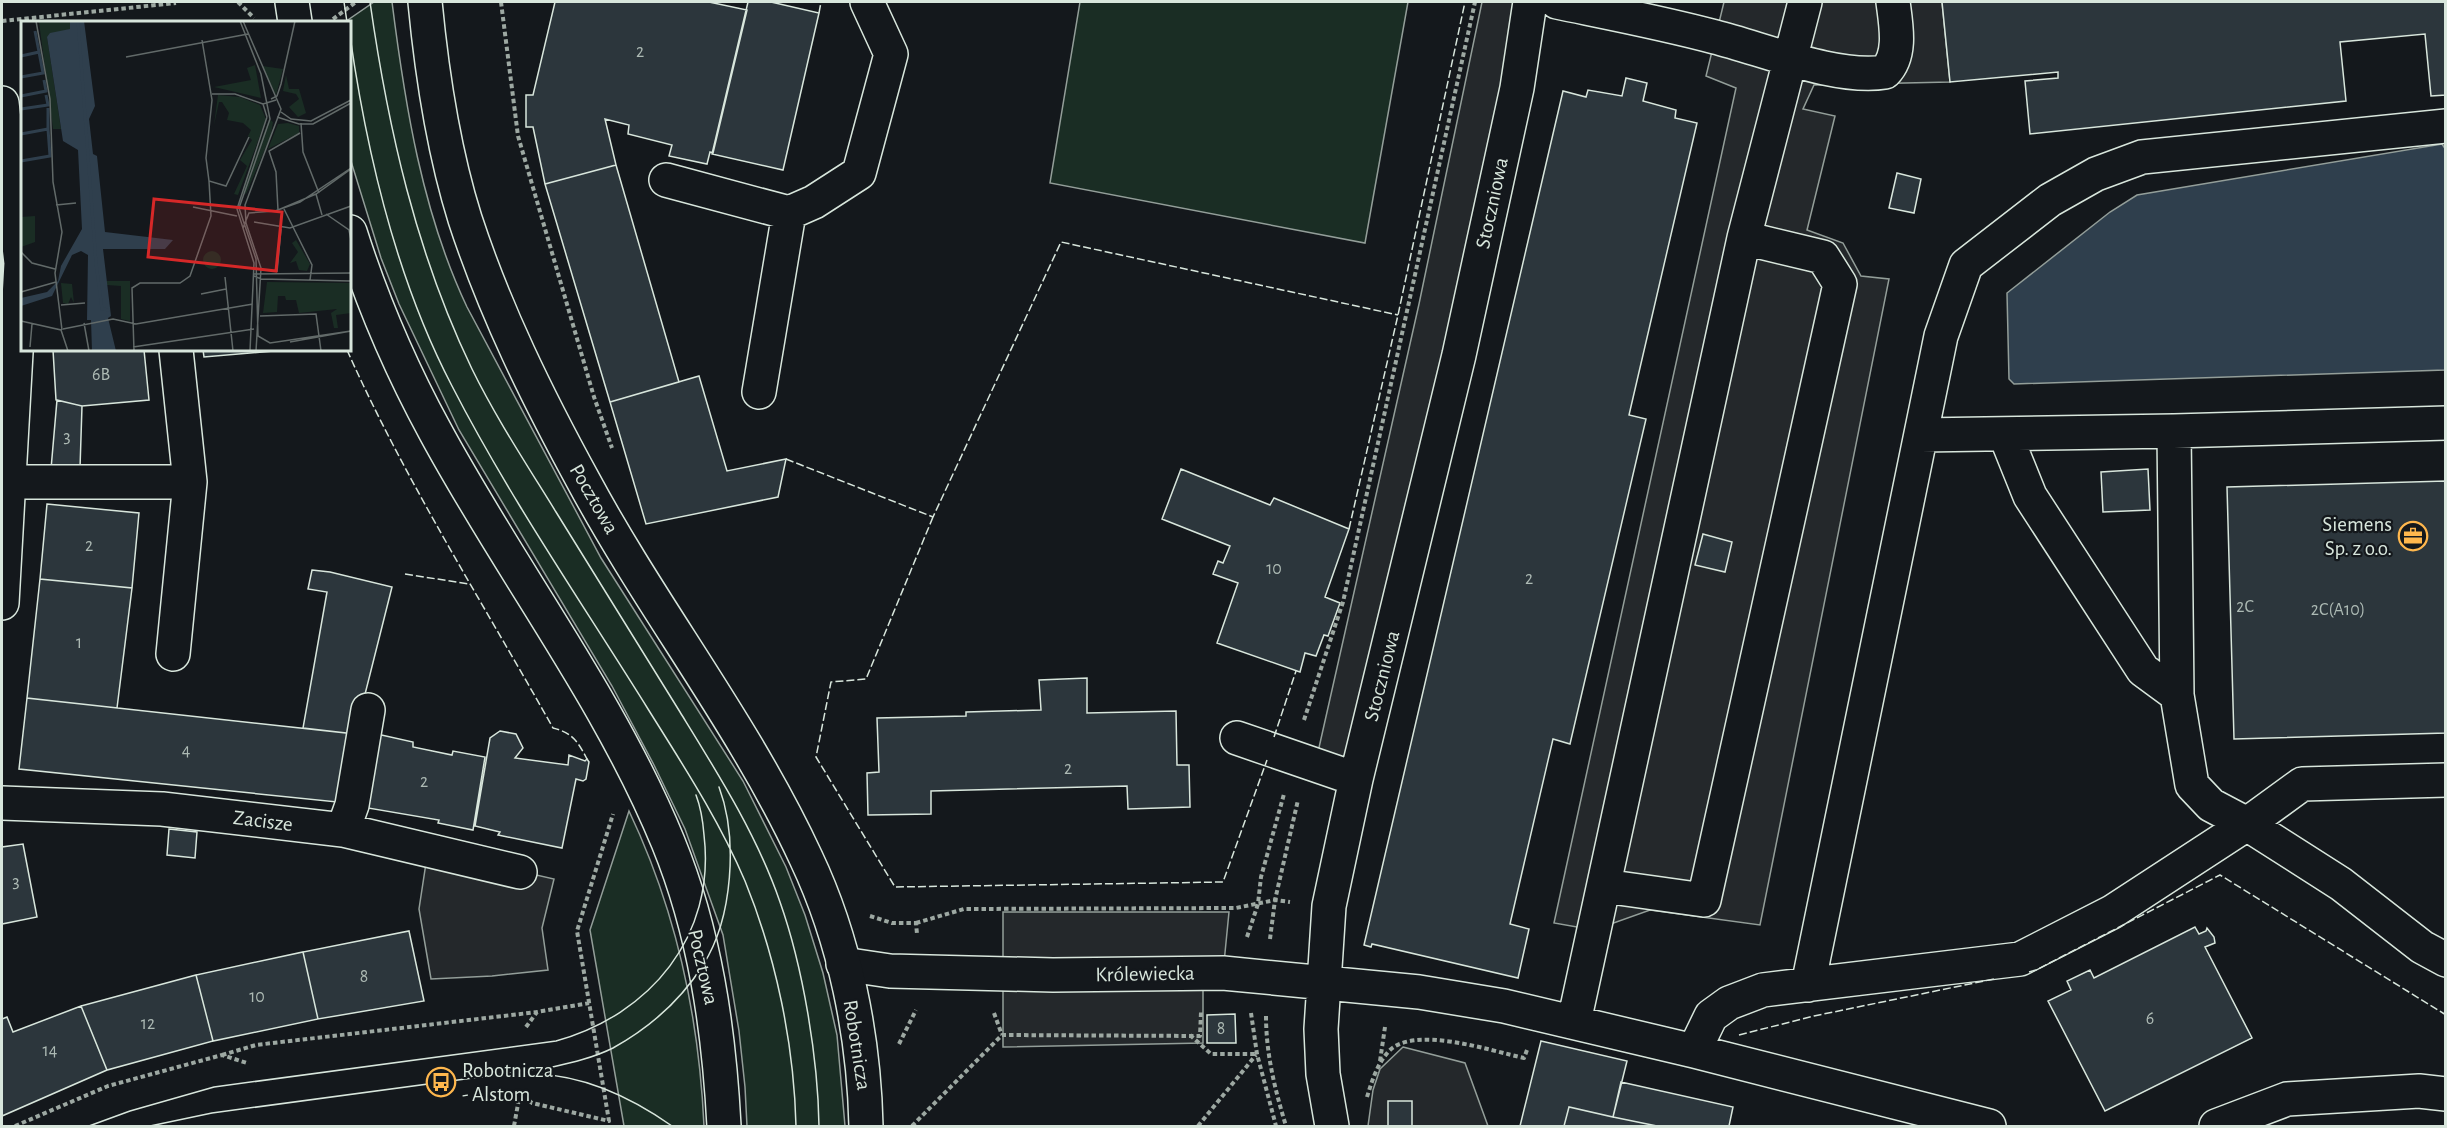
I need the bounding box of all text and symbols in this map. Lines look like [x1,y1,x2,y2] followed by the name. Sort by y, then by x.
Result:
[21,21,351,351] inset map
[636,43,644,61] house number: 2
[1472,155,1512,251] street label: Stoczniowa
[92,366,110,384] house number: 6B
[63,428,71,446] house number: 3
[566,460,622,538] street label: Pocztowa
[2322,514,2392,559] place label: Siemens Sp. z o.o.
[2397,520,2429,552] office icon: Siemens Sp. z o.o.
[85,537,93,555] house number: 2
[1266,560,1282,578] house number: 10
[1525,570,1533,588] house number: 2
[2236,598,2254,616] house number: 2C
[2311,601,2365,619] house number: 2C(A10)
[1361,628,1403,724] street label: Stoczniowa
[76,634,82,652] house number: 1
[182,742,191,760] house number: 4
[1064,760,1072,778] house number: 2
[420,773,428,791] house number: 2
[232,807,294,835] street label: Zacisze
[12,873,20,891] house number: 3
[684,927,722,1007] street label: Pocztowa
[1095,963,1195,985] street label: Królewiecka
[360,968,368,986] house number: 8
[249,988,265,1006] house number: 10
[839,998,875,1092] street label: Robotnicza
[2146,1010,2154,1028] house number: 6
[141,1015,155,1033] house number: 12
[1217,1020,1225,1038] house number: 8
[43,1042,58,1060] house number: 14
[462,1060,554,1105] place label: Robotnicza - Alstom
[425,1066,457,1098] bus stop icon: Robotnicza - Alstom

